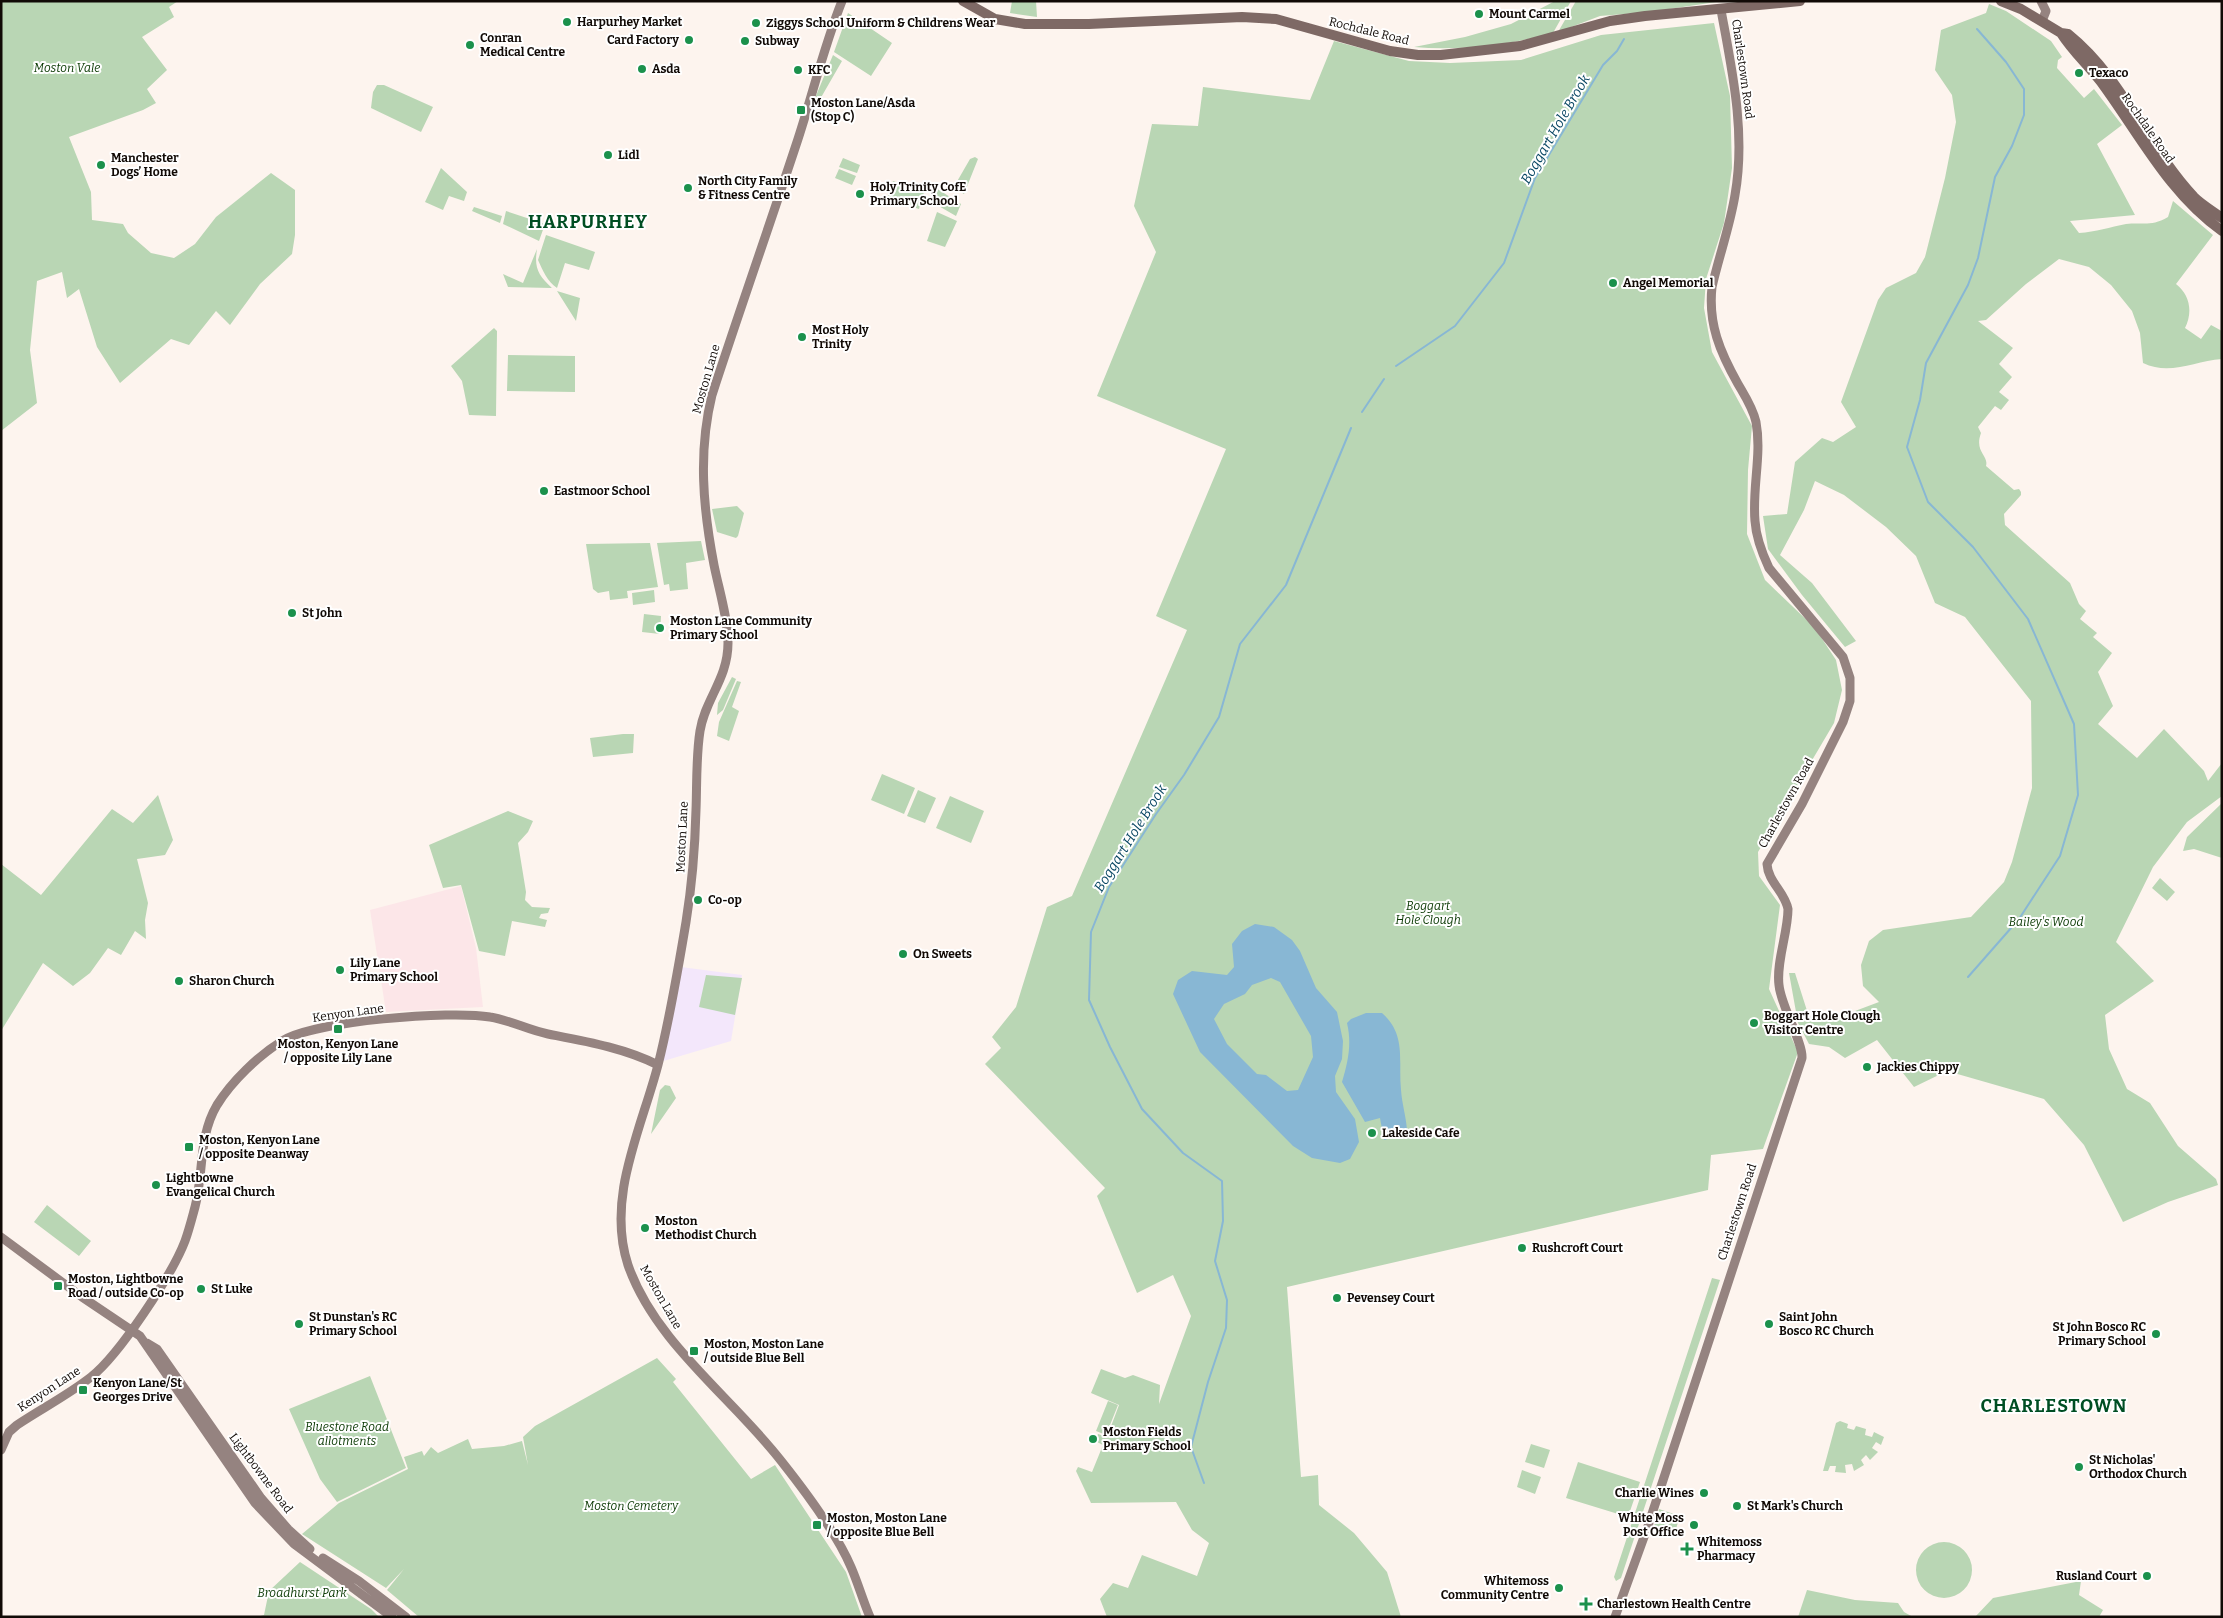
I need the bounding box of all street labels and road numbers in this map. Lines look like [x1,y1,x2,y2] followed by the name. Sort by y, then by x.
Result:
[1327,14,1411,48] street label: Rochdale Road
[1729,18,1757,120] street label: Charlestown Road
[2119,90,2177,166] street label: Rochdale Road
[689,343,723,415] street label: Moston Lane
[1755,755,1817,851] street label: Charlestown Road
[673,801,691,873] street label: Moston Lane
[311,1001,385,1025] street label: Kenyon Lane
[1715,1162,1759,1262] street label: Charlestown Road
[637,1263,685,1331] street label: Moston Lane
[15,1364,83,1414] street label: Kenyon Lane
[226,1430,296,1516] street label: Lightbowne Road

